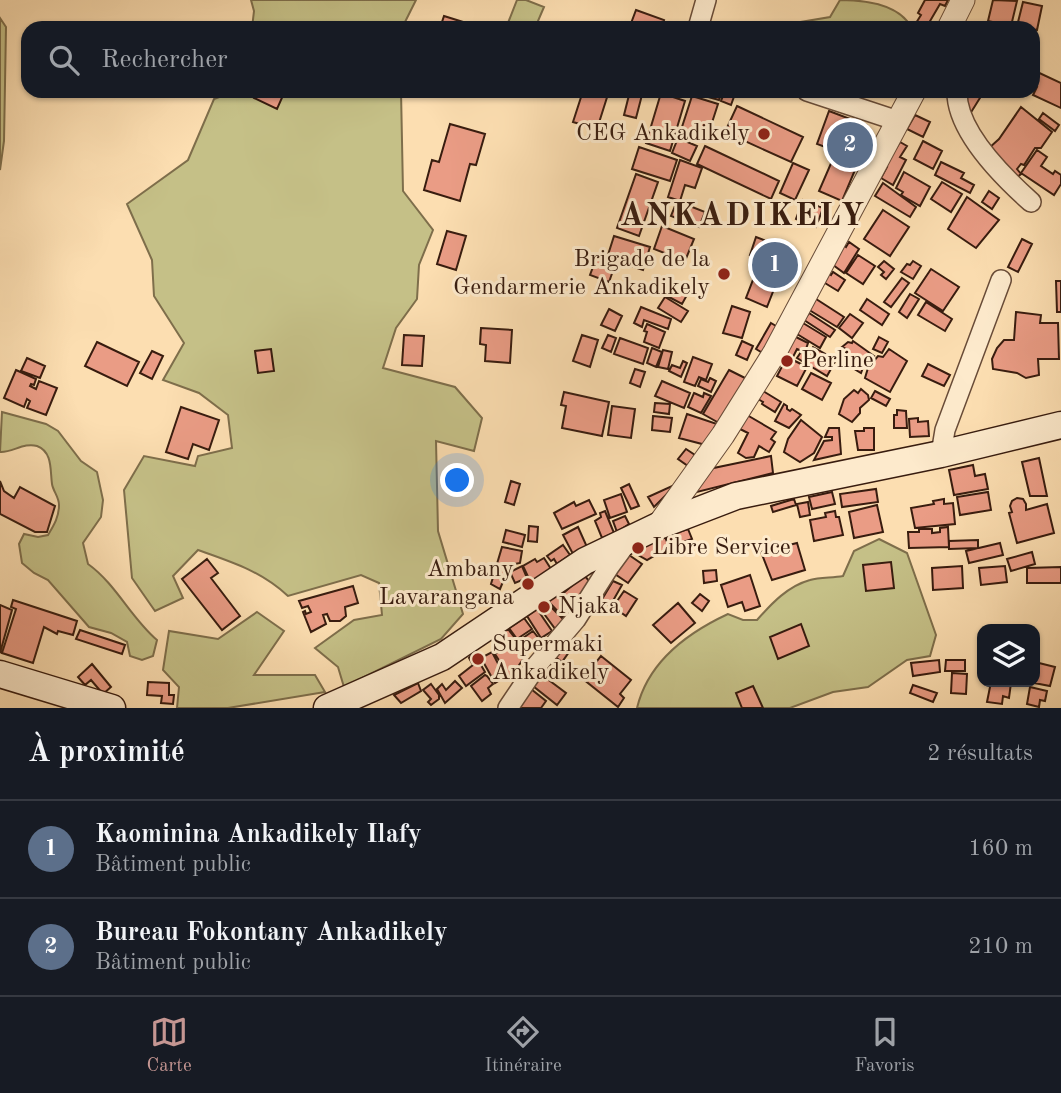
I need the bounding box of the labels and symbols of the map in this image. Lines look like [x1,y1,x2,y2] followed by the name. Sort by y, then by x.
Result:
[827,119,873,171] pin: 2
[576,122,750,146] place label: CEG Ankadikely
[756,126,772,142] marker: CEG Ankadikely
[620,201,866,233] district label: ANKADIKELY
[752,239,798,291] pin: 1
[453,248,710,300] place label: Brigade de la Gendarmerie Ankadikely
[716,266,732,282] marker: Brigade de la Gendarmerie Ankadikely
[801,349,874,373] place label: Perline
[779,353,795,369] marker: Perline
[440,463,474,497] your location
[652,536,791,560] place label: Libre Service
[630,540,646,556] marker: Libre Service
[379,558,514,610] place label: Ambany Lavarangana
[520,576,536,592] marker: Ambany Lavarangana
[558,595,620,619] place label: Njaka
[536,599,552,615] marker: Njaka
[492,633,610,685] place label: Supermaki Ankadikely
[470,651,486,667] marker: Supermaki Ankadikely

